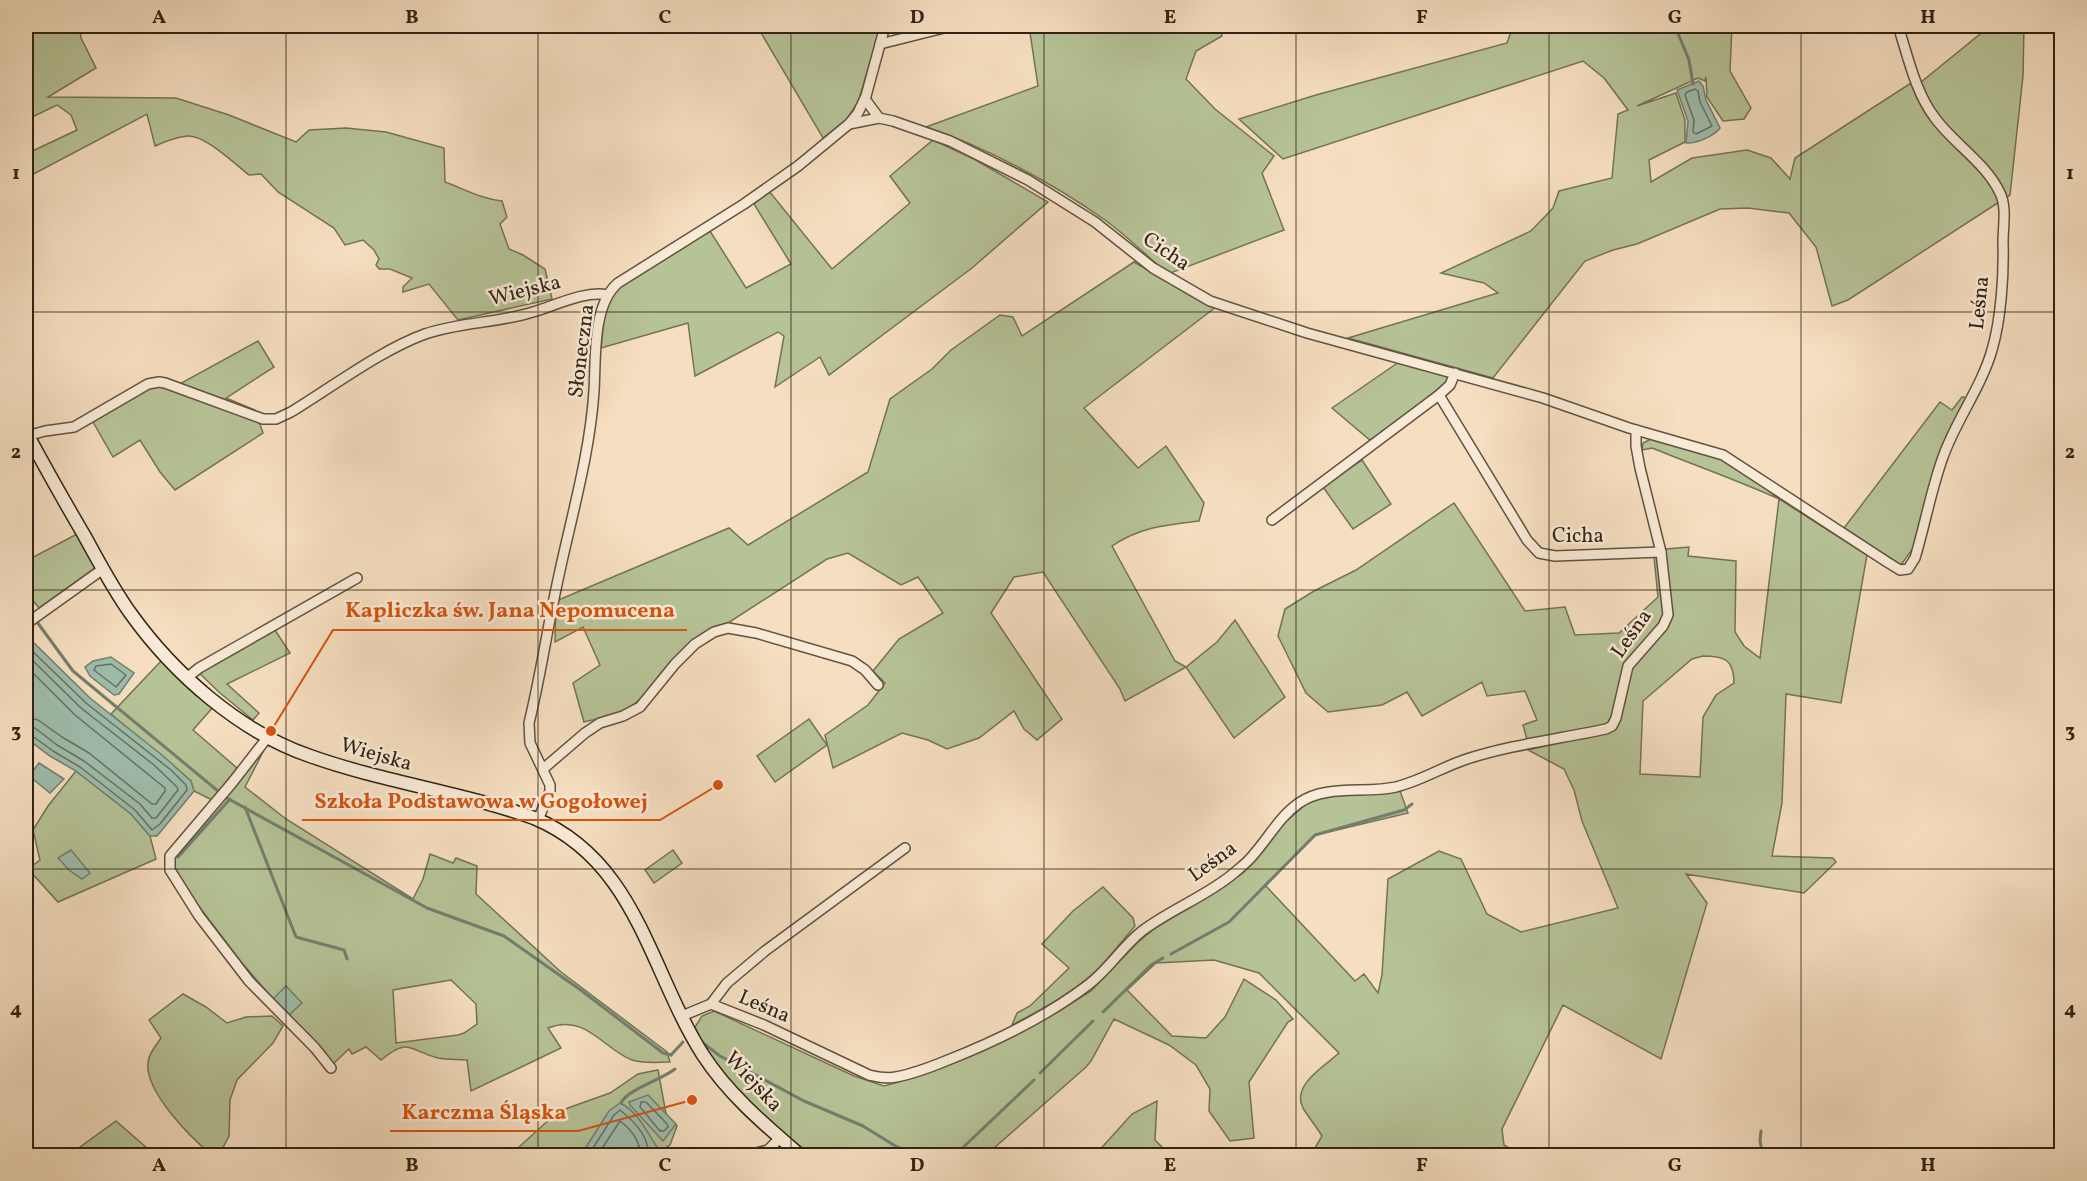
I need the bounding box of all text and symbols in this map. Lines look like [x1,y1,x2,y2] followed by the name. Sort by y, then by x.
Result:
[152,4,166,32] text: A
[405,4,419,32] text: B
[659,4,672,32] text: C
[910,4,924,32] text: D
[1164,4,1176,32] text: E
[1416,4,1428,32] text: F
[1668,4,1682,32] text: G
[1920,4,1936,32] text: H
[12,160,20,188] text: 1
[2066,160,2074,188] text: 1
[1136,225,1196,279] street label: Cicha
[486,268,564,314] street label: Wiejska
[1963,275,1997,331] street label: Leśna
[562,302,602,400] street label: Słoneczna
[11,439,21,467] text: 2
[2065,439,2075,467] text: 2
[1552,522,1604,551] street label: Cicha
[333,590,687,630] callout: Kapliczka św. Jana Nepomucena
[345,596,675,627] text: Kapliczka św. Jana Nepomucena
[1605,604,1659,664] street label: Leśna
[11,718,21,746] text: 3
[2065,718,2075,746] text: 3
[337,731,415,779] street label: Wiejska
[302,780,660,820] callout: Szkoła Podstawowa w Gogołowej
[314,787,648,818] text: Szkoła Podstawowa w Gogołowej
[1183,834,1243,890] street label: Leśna
[734,983,794,1031] street label: Leśna
[10,996,22,1024] text: 4
[2064,996,2076,1024] text: 4
[717,1045,789,1119] street label: Wiejska
[390,1091,578,1131] callout: Karczma Śląska
[402,1098,566,1129] text: Karczma Śląska
[152,1152,166,1180] text: A
[405,1152,419,1180] text: B
[659,1152,672,1180] text: C
[910,1152,924,1180] text: D
[1164,1152,1176,1180] text: E
[1416,1152,1428,1180] text: F
[1668,1152,1682,1180] text: G
[1920,1152,1936,1180] text: H

